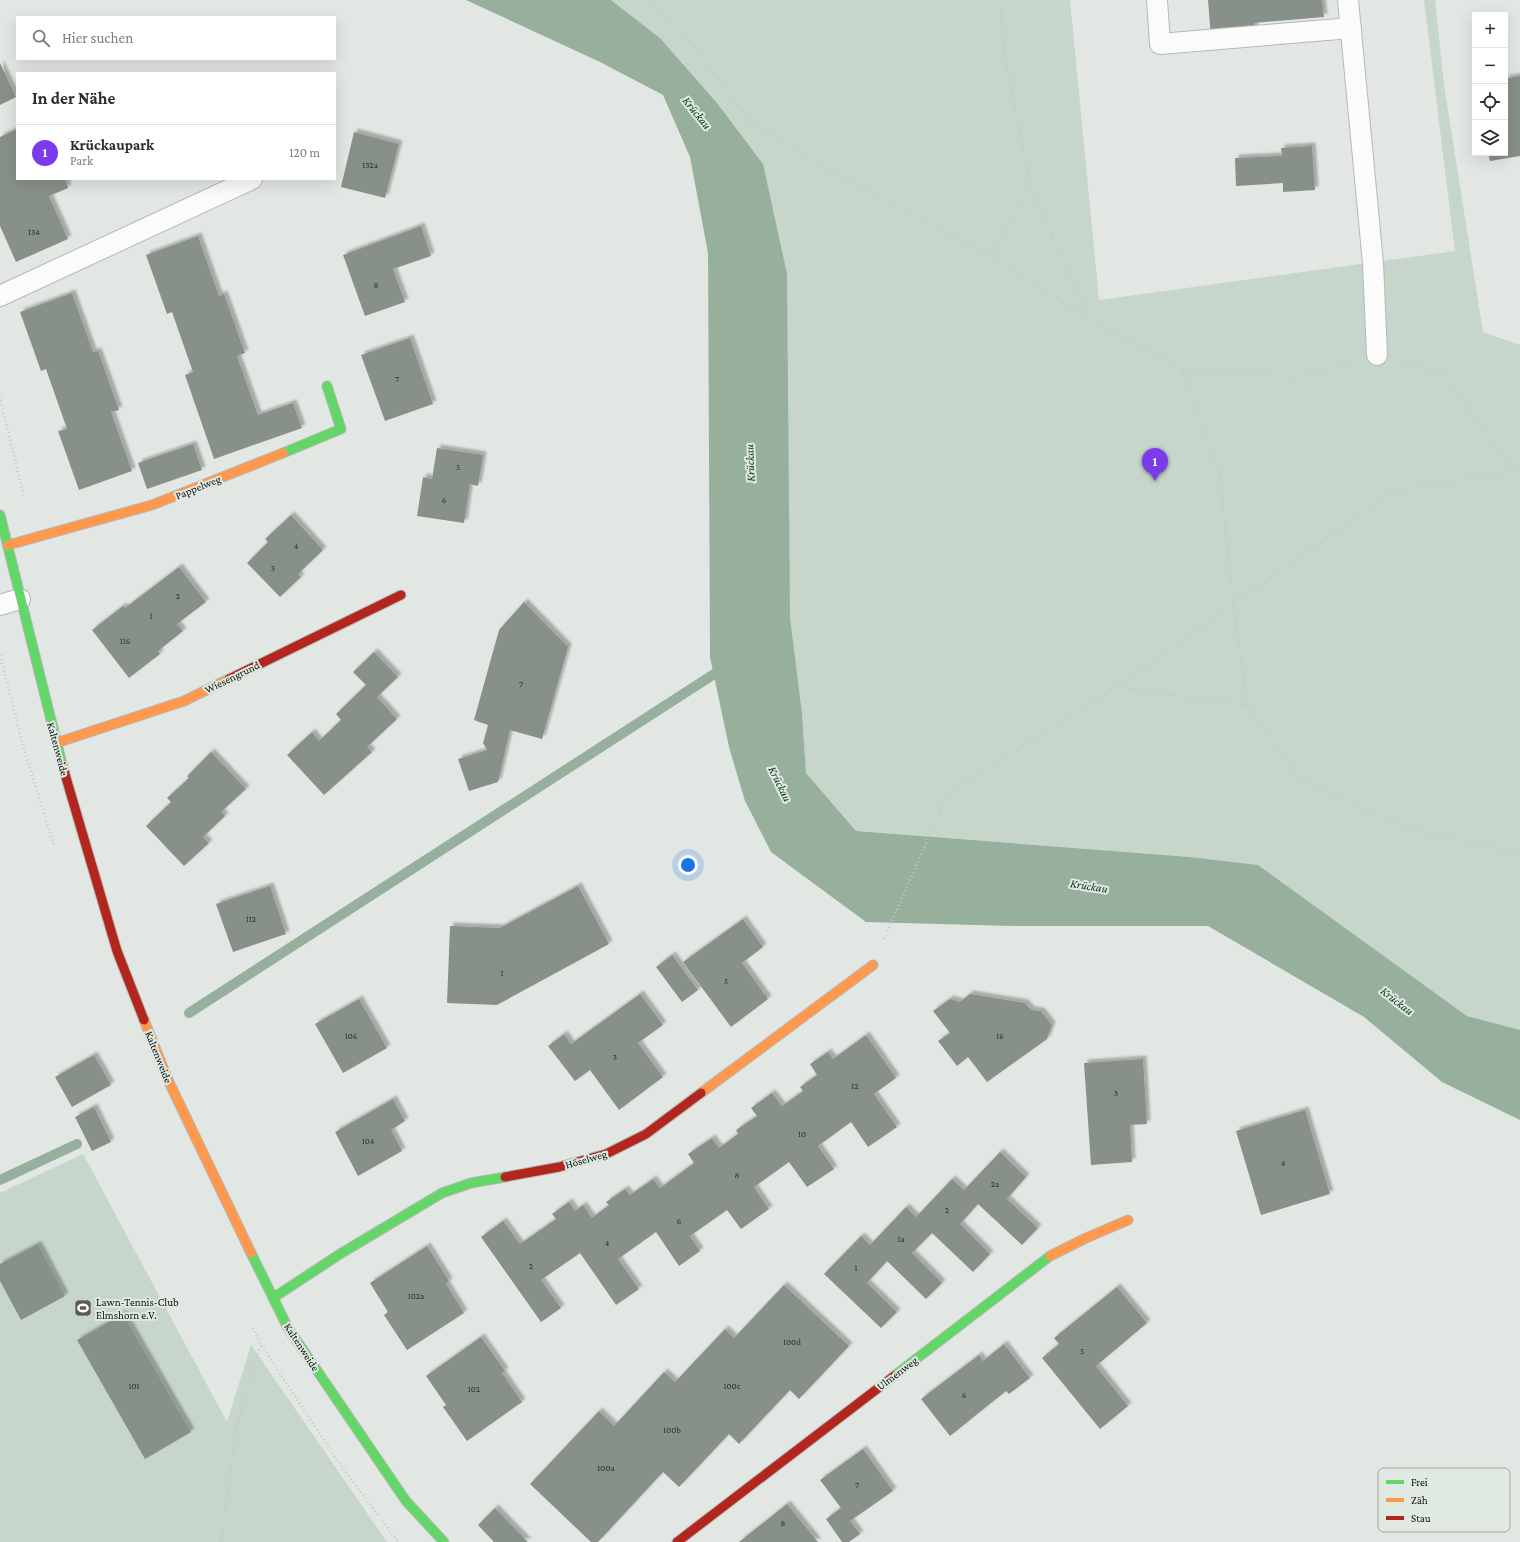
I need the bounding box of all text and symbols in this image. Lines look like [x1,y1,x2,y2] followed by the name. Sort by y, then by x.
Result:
[1472,12,1508,156] map controls
[1472,12,1508,48] button: +
[16,16,336,60] search box
[30,27,52,49] icon: search
[62,30,133,46] text: Hier suchen
[1472,48,1508,84] button: −
[1472,84,1508,120] button: locate
[32,89,115,108] text: In der Nähe
[680,94,714,132] water label: Krückau
[1472,120,1508,156] button: layers
[70,137,154,153] text: Krückaupark
[43,145,47,160] text: 1
[289,145,320,160] text: 120 m
[70,153,93,168] text: Park
[362,160,378,170] house number: 132a
[28,227,40,237] house number: 134
[374,280,379,290] house number: 8
[395,374,399,384] house number: 7
[742,444,758,482] water label: Krückau
[1142,448,1168,481] pin: 1
[456,462,460,472] house number: 5
[174,472,223,502] street label: Pappelweg
[442,495,447,505] house number: 6
[294,541,299,551] house number: 4
[271,563,275,573] house number: 3
[176,591,180,601] house number: 2
[150,611,153,621] house number: 1
[120,636,131,646] house number: 116
[203,658,262,696] street label: Wiesengrund
[519,679,523,689] house number: 7
[45,721,71,777] street label: Kaltenweide
[765,764,795,804] water label: Krückau
[678,855,698,875] your location
[1069,876,1109,896] water label: Krückau
[246,914,256,924] house number: 112
[501,968,504,978] house number: 1
[724,976,728,986] house number: 5
[1378,984,1416,1018] water label: Krückau
[143,1029,175,1085] street label: Kaltenweide
[345,1031,358,1041] house number: 106
[996,1031,1004,1041] house number: 16
[613,1052,617,1062] house number: 3
[851,1081,859,1091] house number: 12
[1114,1088,1118,1098] house number: 3
[798,1129,806,1139] house number: 10
[362,1136,375,1146] house number: 104
[564,1147,609,1172] street label: Höselweg
[1281,1158,1286,1168] house number: 4
[735,1170,740,1180] house number: 8
[991,1179,999,1189] house number: 2a
[945,1205,949,1215] house number: 2
[677,1216,682,1226] house number: 6
[897,1234,905,1244] house number: 1a
[605,1238,610,1248] house number: 4
[529,1261,533,1271] house number: 2
[855,1263,858,1273] house number: 1
[408,1291,424,1301] house number: 102a
[96,1296,179,1321] place label: Lawn-Tennis-Club Elmshorn e.V.
[73,1298,93,1318] sports icon: Lawn-Tennis-Club Elmshorn e.V.
[282,1321,322,1373] street label: Kaltenweide
[783,1337,801,1347] house number: 100d
[1080,1346,1084,1356] house number: 5
[874,1353,921,1393] street label: Ulmenweg
[128,1381,140,1391] house number: 101
[724,1381,741,1391] house number: 100c
[468,1384,480,1394] house number: 102
[962,1390,967,1400] house number: 6
[663,1425,681,1435] house number: 100b
[597,1463,615,1473] house number: 100a
[1378,1468,1510,1532] legend
[1411,1476,1428,1488] text: Frei
[855,1480,859,1490] house number: 7
[1411,1494,1428,1506] text: Zäh
[1411,1512,1431,1524] text: Stau
[781,1518,786,1528] house number: 8

